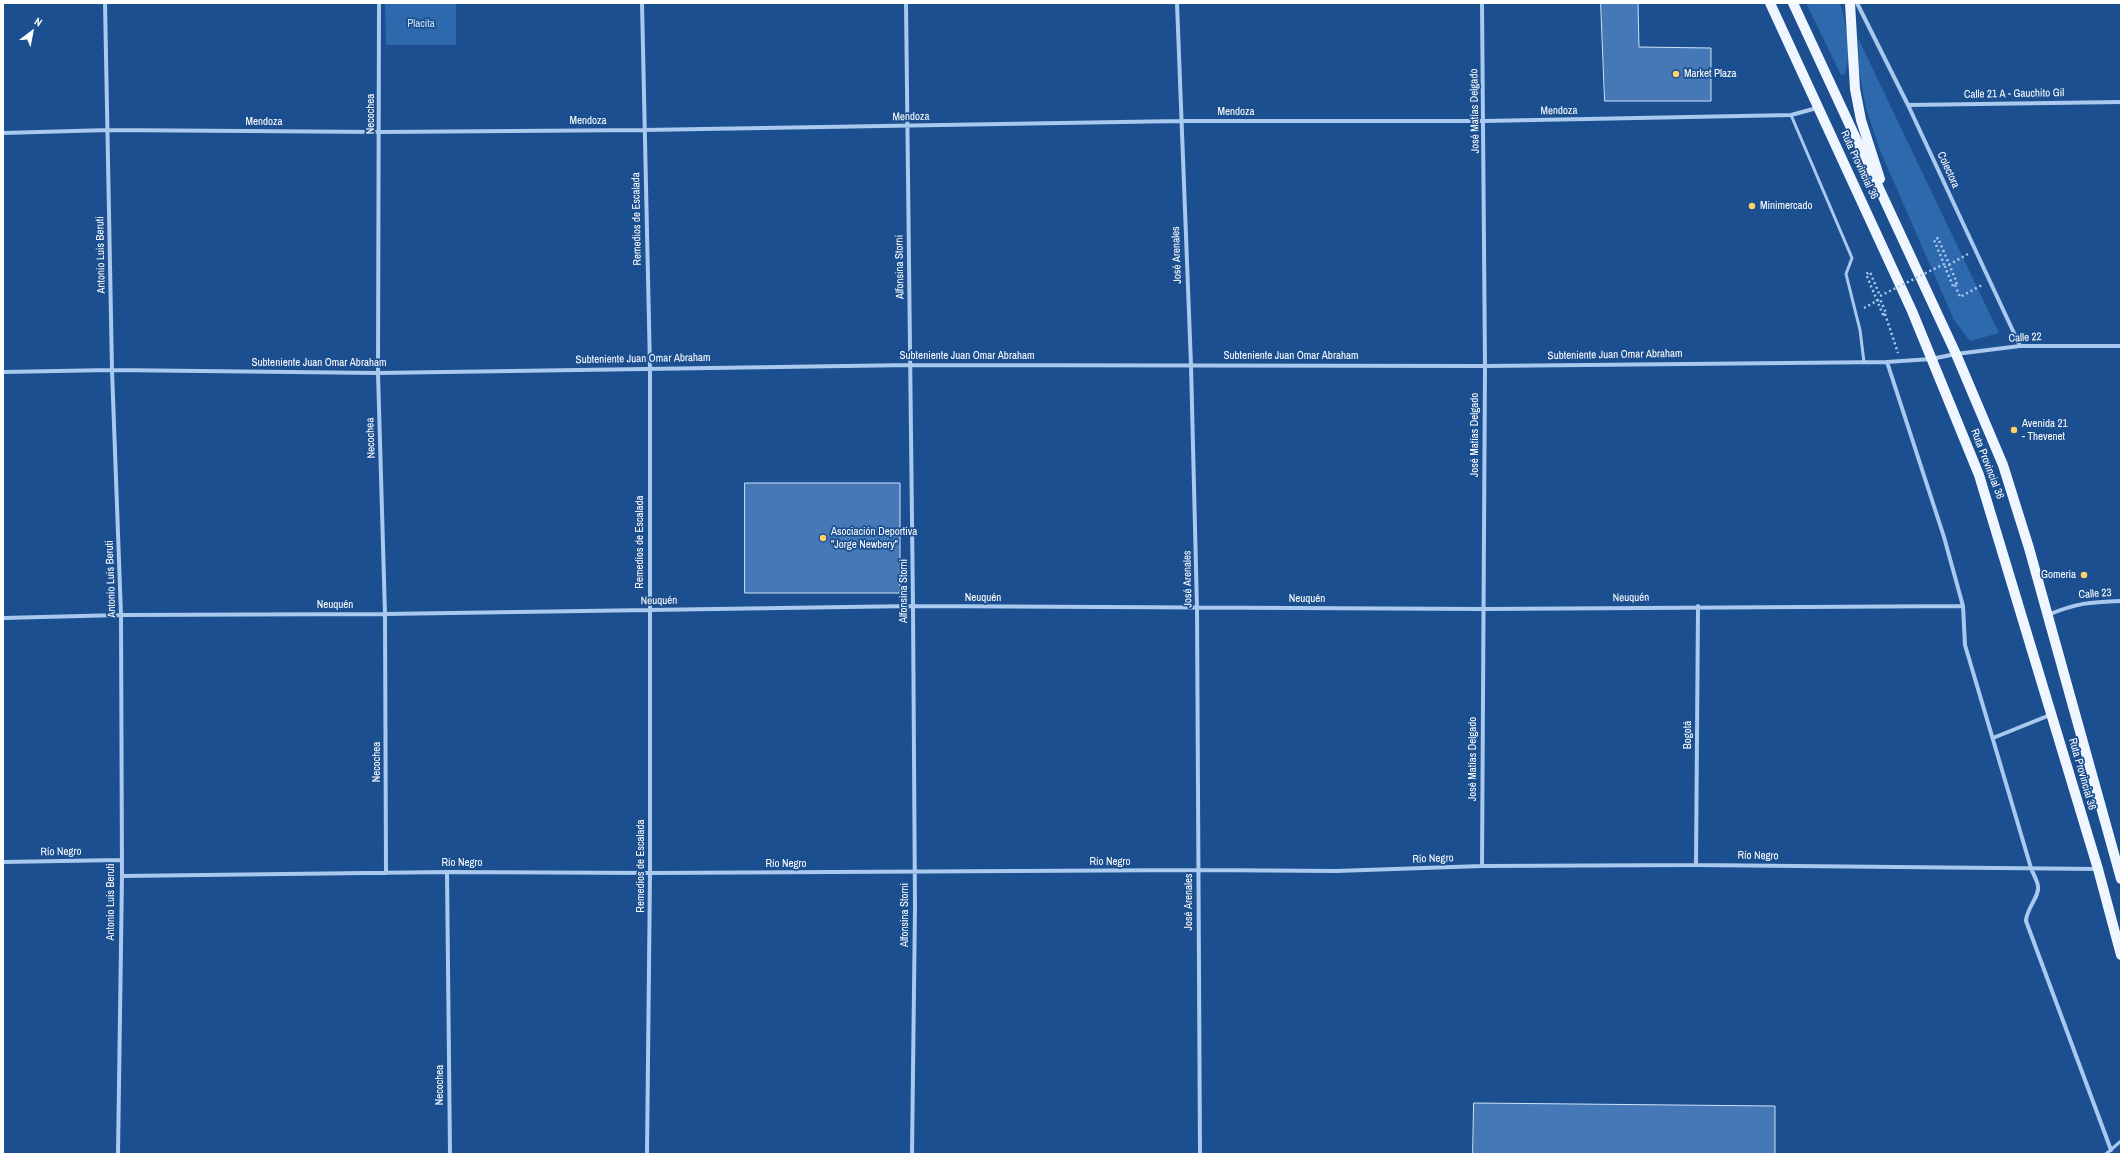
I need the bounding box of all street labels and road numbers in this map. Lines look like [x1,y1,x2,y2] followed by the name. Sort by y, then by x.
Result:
[1468,69,1482,153] street label: José Matías Delgado
[1964,87,2064,101] street label: Calle 21 A - Gauchito Gil
[364,94,378,134] street label: Necochea
[1540,104,1578,118] street label: Mendoza
[1217,105,1255,119] street label: Mendoza
[892,110,930,124] street label: Mendoza
[569,114,607,128] street label: Mendoza
[245,115,283,129] street label: Mendoza
[1837,129,1881,201] street label: Ruta Provincial 36
[1934,150,1962,190] street label: Colectora
[630,172,644,266] street label: Remedios de Escalada
[94,216,108,294] street label: Antonio Luis Beruti
[1169,226,1185,284] street label: José Arenales
[893,235,907,299] street label: Alfonsina Storni
[2008,331,2042,345] street label: Calle 22
[1547,347,1683,363] street label: Subteniente Juan Omar Abraham
[900,349,1034,363] street label: Subteniente Juan Omar Abraham
[1224,349,1358,363] street label: Subteniente Juan Omar Abraham
[575,351,711,367] street label: Subteniente Juan Omar Abraham
[252,356,386,370] street label: Subteniente Juan Omar Abraham
[1468,393,1482,477] street label: José Matías Delgado
[364,417,378,459] street label: Necochea
[1968,427,2006,501] street label: Ruta Provincial 36
[633,495,647,589] street label: Remedios de Escalada
[103,540,119,618] street label: Antonio Luis Beruti
[1181,550,1195,608] street label: José Arenales
[897,559,911,623] street label: Alfonsina Storni
[2078,586,2112,602] street label: Calle 23
[965,591,1001,605] street label: Neuquén
[1613,591,1649,605] street label: Neuquén
[1289,592,1325,606] street label: Neuquén
[641,594,677,608] street label: Neuquén
[317,598,353,612] street label: Neuquén
[1466,717,1480,801] street label: José Matías Delgado
[1681,721,1695,749] street label: Bogotá
[2065,737,2099,811] street label: Ruta Provincial 36
[370,742,384,782] street label: Necochea
[634,819,648,913] street label: Remedios de Escalada
[40,845,82,859] street label: Río Negro
[1737,849,1779,863] street label: Río Negro
[1412,852,1454,866] street label: Río Negro
[1089,855,1131,869] street label: Río Negro
[441,856,483,870] street label: Río Negro
[765,857,807,871] street label: Río Negro
[104,863,118,941] street label: Antonio Luis Beruti
[1182,873,1196,931] street label: José Arenales
[898,883,912,947] street label: Alfonsina Storni
[433,1065,447,1105] street label: Necochea

